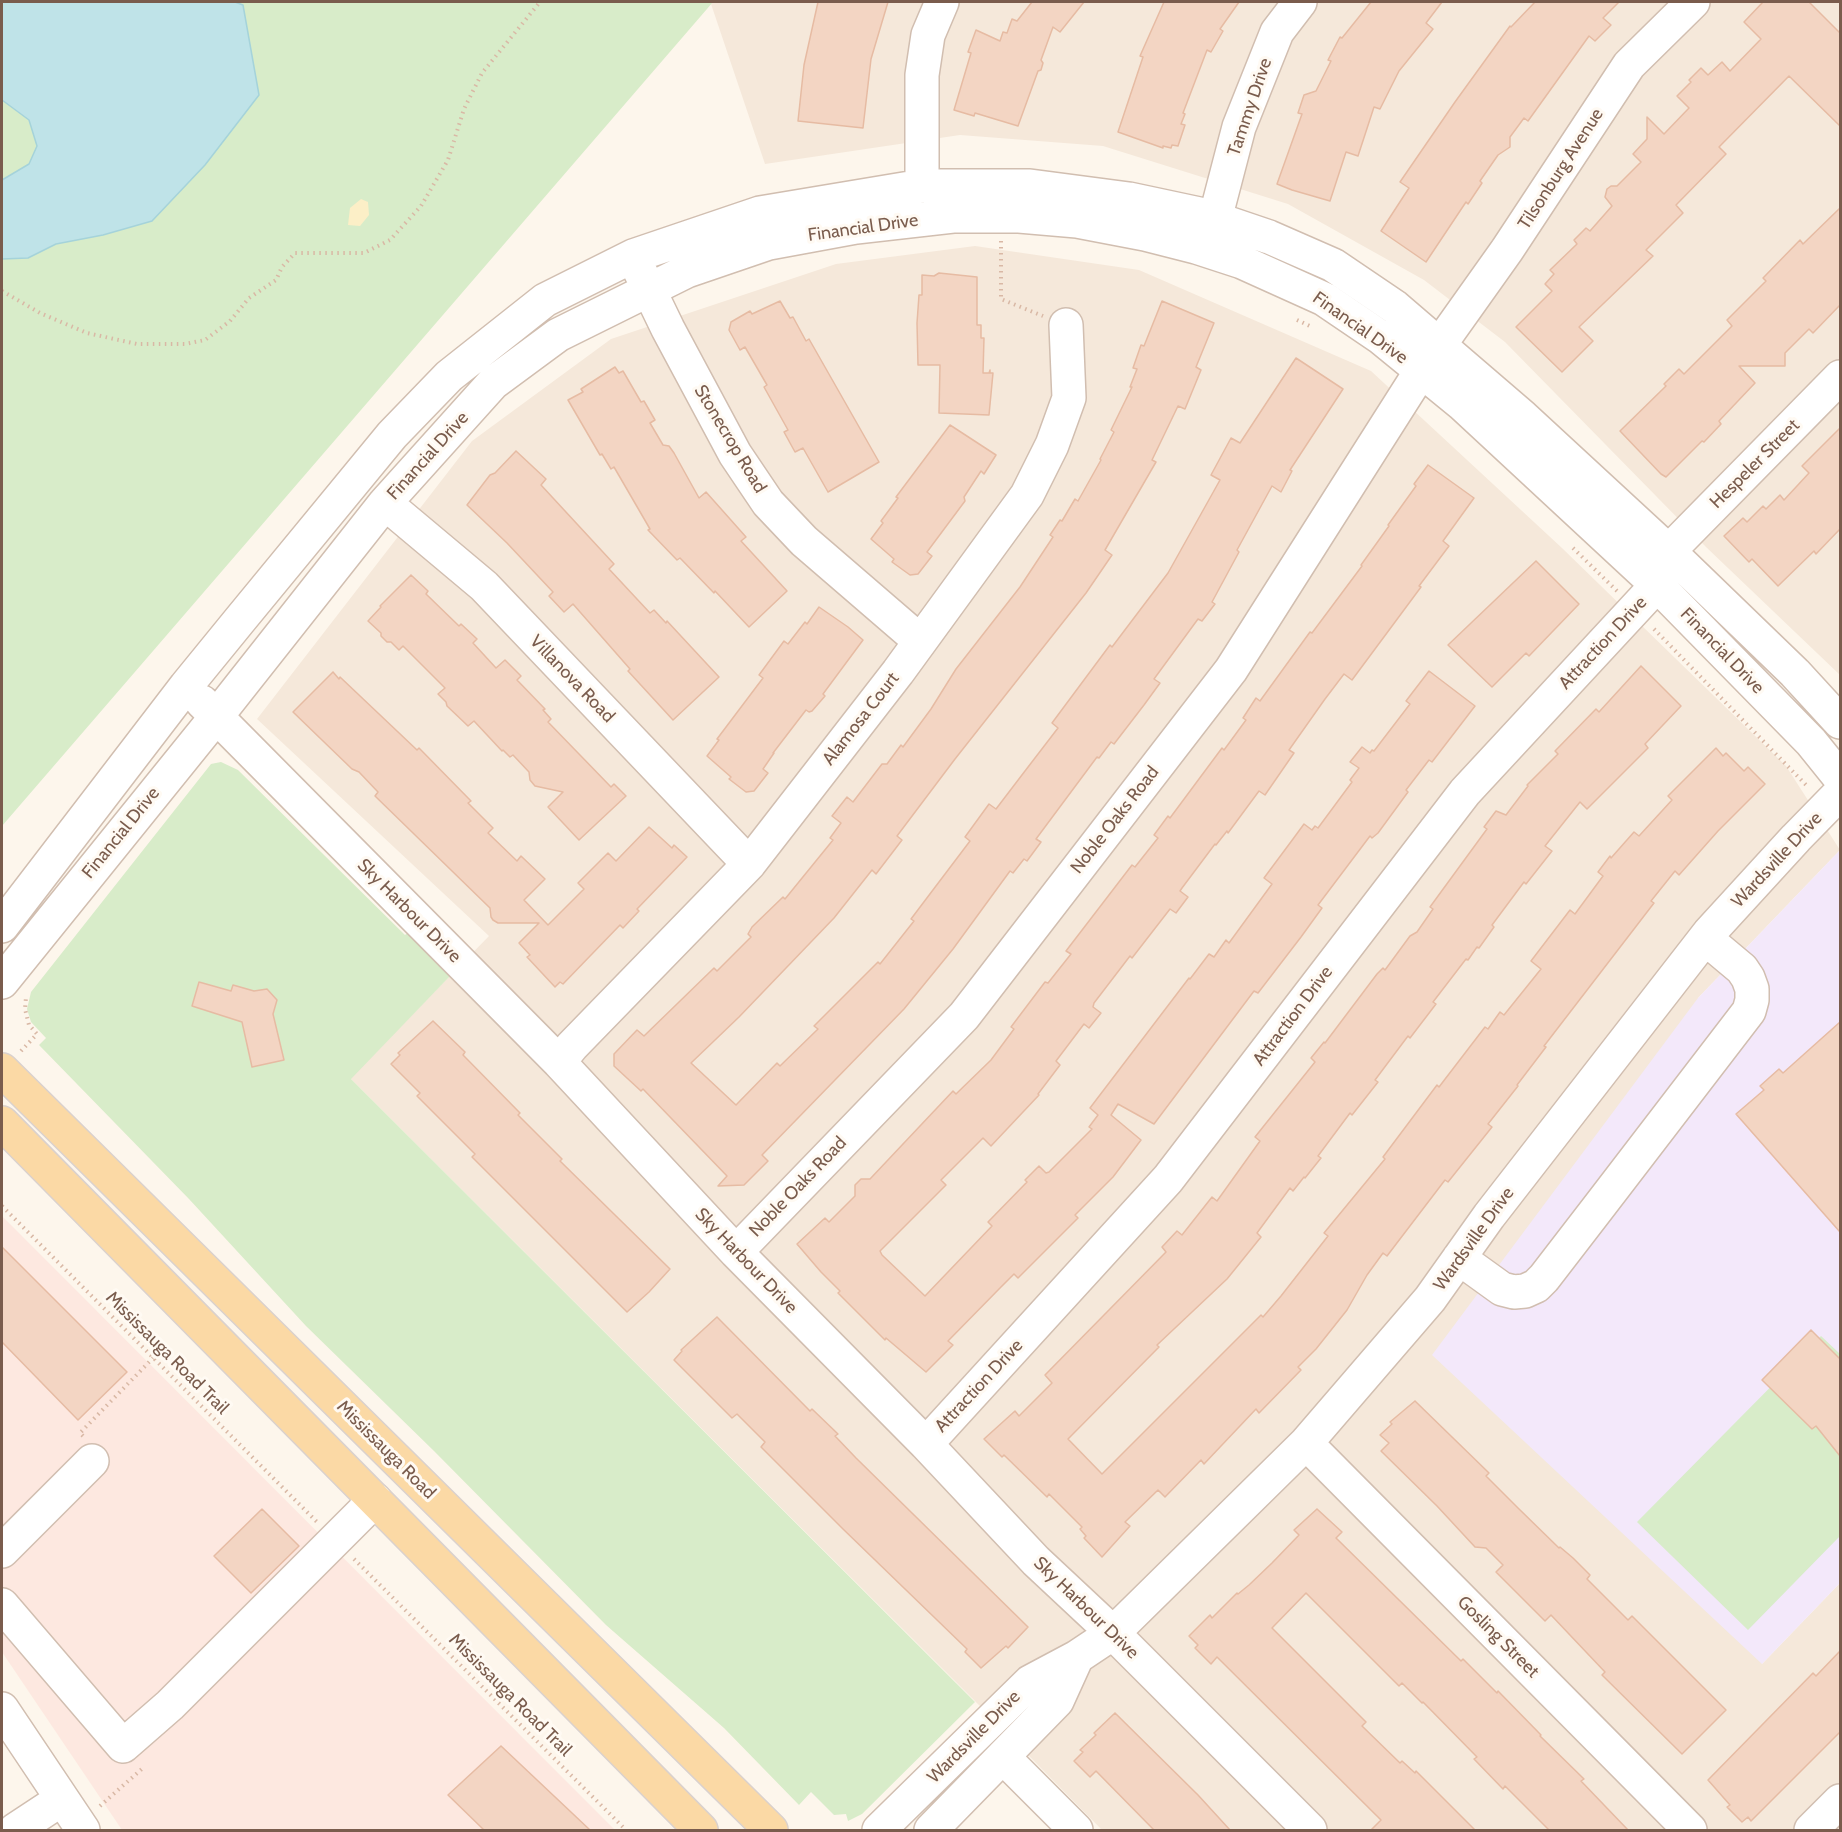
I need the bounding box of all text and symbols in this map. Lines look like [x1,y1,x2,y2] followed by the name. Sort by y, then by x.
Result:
[1223,55,1277,159] street label: Tammy Drive
[1514,104,1608,234] street label: Tilsonburg Avenue
[806,210,920,246] street label: Financial Drive
[1308,287,1412,369] street label: Financial Drive
[689,381,771,497] street label: Stonecrop Road
[383,407,473,505] street label: Financial Drive
[1706,415,1804,513] street label: Hespeler Street
[1554,592,1652,694] street label: Attraction Drive
[1676,604,1768,698] street label: Financial Drive
[525,631,619,727] street label: Villanova Road
[818,668,904,770] street label: Alamosa Court
[1066,762,1164,878] street label: Noble Oaks Road
[78,783,164,883] street label: Financial Drive
[1727,808,1827,912] street label: Wardsville Drive
[353,855,465,967] street label: Sky Harbour Drive
[1248,962,1338,1070] street label: Attraction Drive
[745,1132,851,1242] street label: Noble Oaks Road
[1429,1183,1519,1295] street label: Wardsville Drive
[690,1204,802,1318] street label: Sky Harbour Drive
[101,1287,233,1419] street label: Mississauga Road Trail
[930,1335,1028,1437] street label: Attraction Drive
[332,1396,440,1504] street label: Mississauga Road
[1029,1552,1143,1664] street label: Sky Harbour Drive
[1453,1592,1543,1682] street label: Gosling Street
[444,1629,576,1761] street label: Mississauga Road Trail
[923,1686,1025,1788] street label: Wardsville Drive

